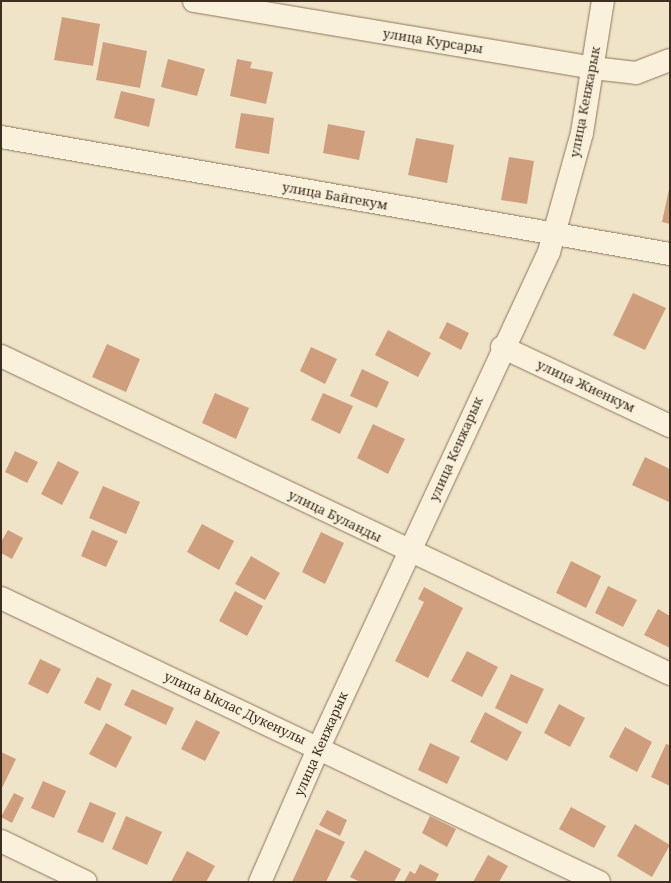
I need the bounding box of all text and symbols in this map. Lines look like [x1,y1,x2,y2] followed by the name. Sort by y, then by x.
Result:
[382,25,484,57] street label: улица Курсары
[567,45,603,159] street label: улица Кенжарык
[281,179,389,213] street label: улица Байгекум
[534,356,638,416] street label: улица Жиенкум
[426,394,486,504] street label: улица Кенжарык
[286,487,384,545] street label: улица Буланды
[162,668,308,748] street label: улица Ыклас Дукенулы
[291,689,351,799] street label: улица Кенжарык

